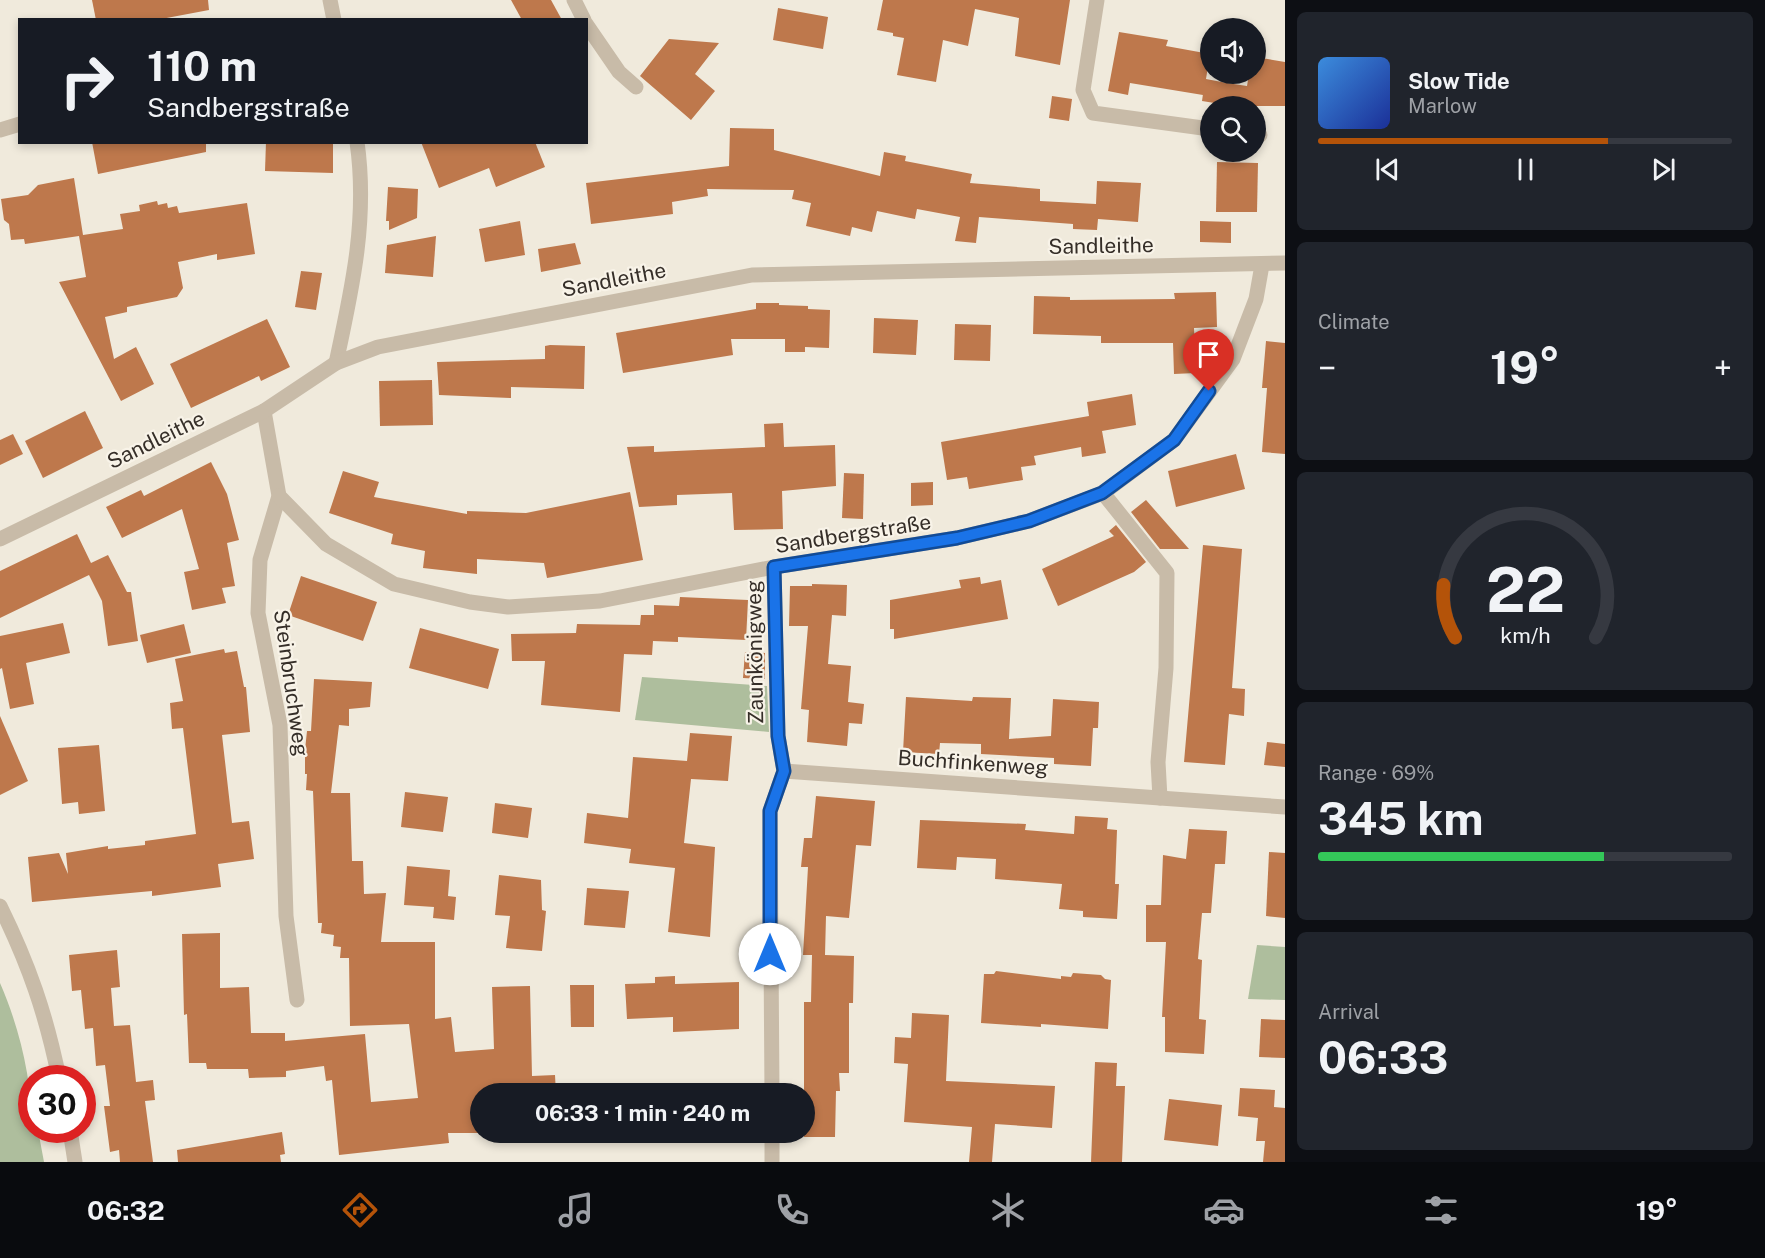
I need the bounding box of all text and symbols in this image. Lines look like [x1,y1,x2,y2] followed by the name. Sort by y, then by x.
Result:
[1200,18,1266,162] map controls
[1200,18,1266,84] button: sound
[147,41,257,90] text: 110 m
[48,42,126,120] icon: right
[1408,68,1510,94] text: Slow Tide
[147,91,350,123] text: Sandbergstraße
[1408,94,1477,118] text: Marlow
[1200,96,1266,162] button: search
[1371,153,1404,186] icon: previous
[1509,153,1542,186] icon: pause
[1647,153,1680,186] icon: next
[1048,232,1154,259] street label: Sandleithe
[560,257,668,302] street label: Sandleithe
[1318,310,1390,334] text: Climate
[1183,329,1234,391] pin
[1192,338,1225,371] icon: arrive
[1490,341,1560,394] text: 19°
[1318,349,1336,387] text: −
[1714,349,1732,387] text: +
[103,405,209,474] street label: Sandleithe
[773,509,933,558] street label: Sandbergstraße
[1485,553,1565,626] text: 22
[741,580,768,724] street label: Zaunkönigweg
[269,608,314,758] street label: Steinbruchweg
[1500,623,1550,648] text: km/h
[897,745,1049,780] street label: Buchfinkenweg
[1318,761,1434,785] text: Range · 69%
[1318,792,1484,845] text: 345 km
[738,922,802,986] position arrow
[1318,1000,1380,1024] text: Arrival
[1318,1031,1448,1084] text: 06:33
[18,1065,96,1143] speed limit sign: 30
[535,1100,750,1126] text: 06:33 · 1 min · 240 m
[339,1189,381,1231] icon: directions
[555,1189,597,1231] icon: music
[771,1189,813,1231] icon: phone
[987,1189,1029,1231] icon: climate
[1203,1189,1245,1231] icon: car
[1420,1189,1462,1231] icon: filters
[87,1194,165,1226] text: 06:32
[1636,1194,1678,1226] text: 19°

